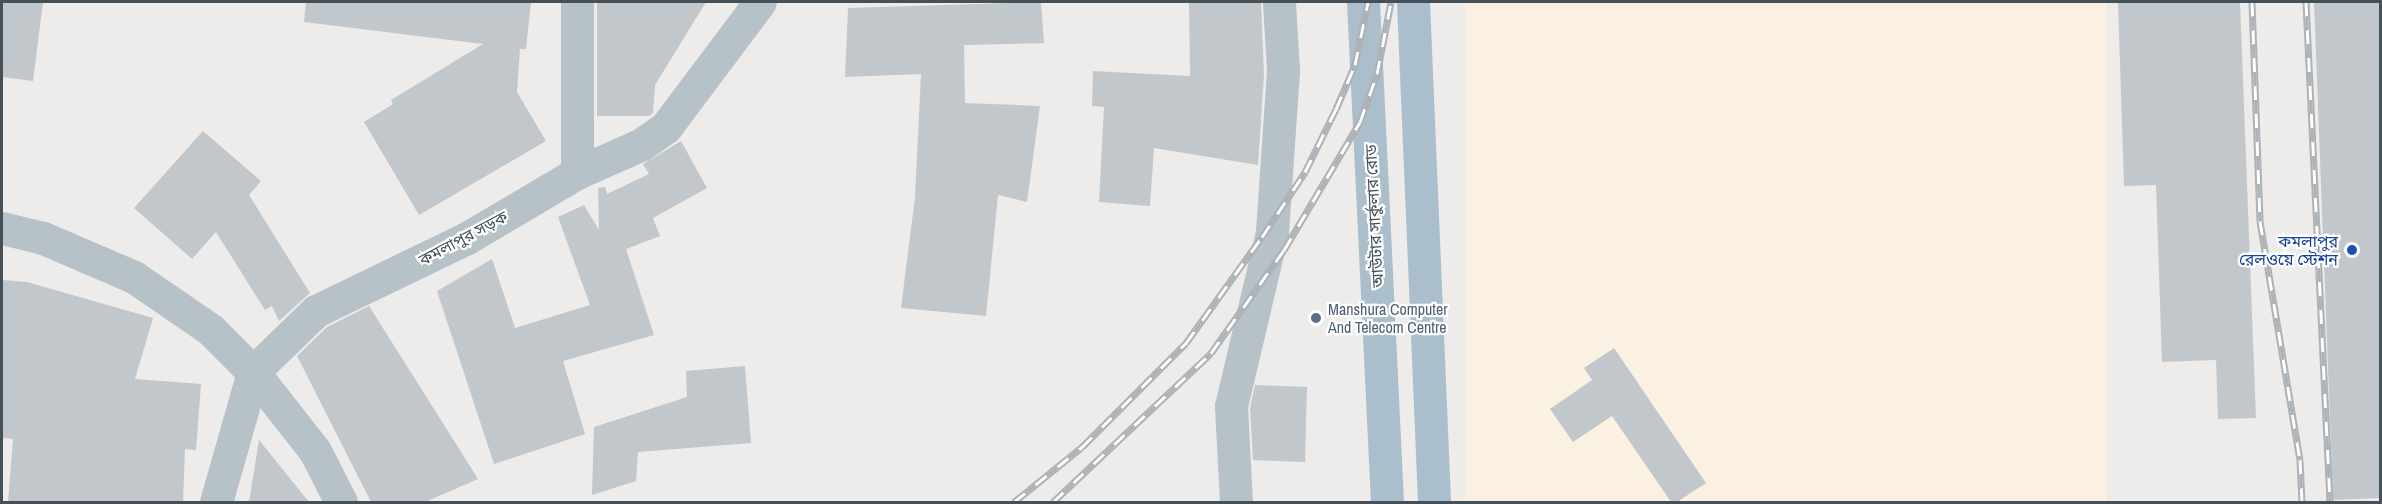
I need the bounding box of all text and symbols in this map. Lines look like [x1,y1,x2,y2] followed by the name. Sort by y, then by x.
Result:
[1361,144,1387,288] street label: আউটার সার্কুলার রোড
[415,207,511,269] street label: কমলাপুর সড়ক
[2239,231,2338,269] place label: কমলাপুর রেলওয়ে স্টেশন
[2343,241,2361,259] marker: কমলাপুর রেলওয়ে স্টেশন
[1328,299,1448,337] place label: Manshura Computer And Telecom Centre
[1309,311,1323,325] marker: Manshura Computer And Telecom Centre

